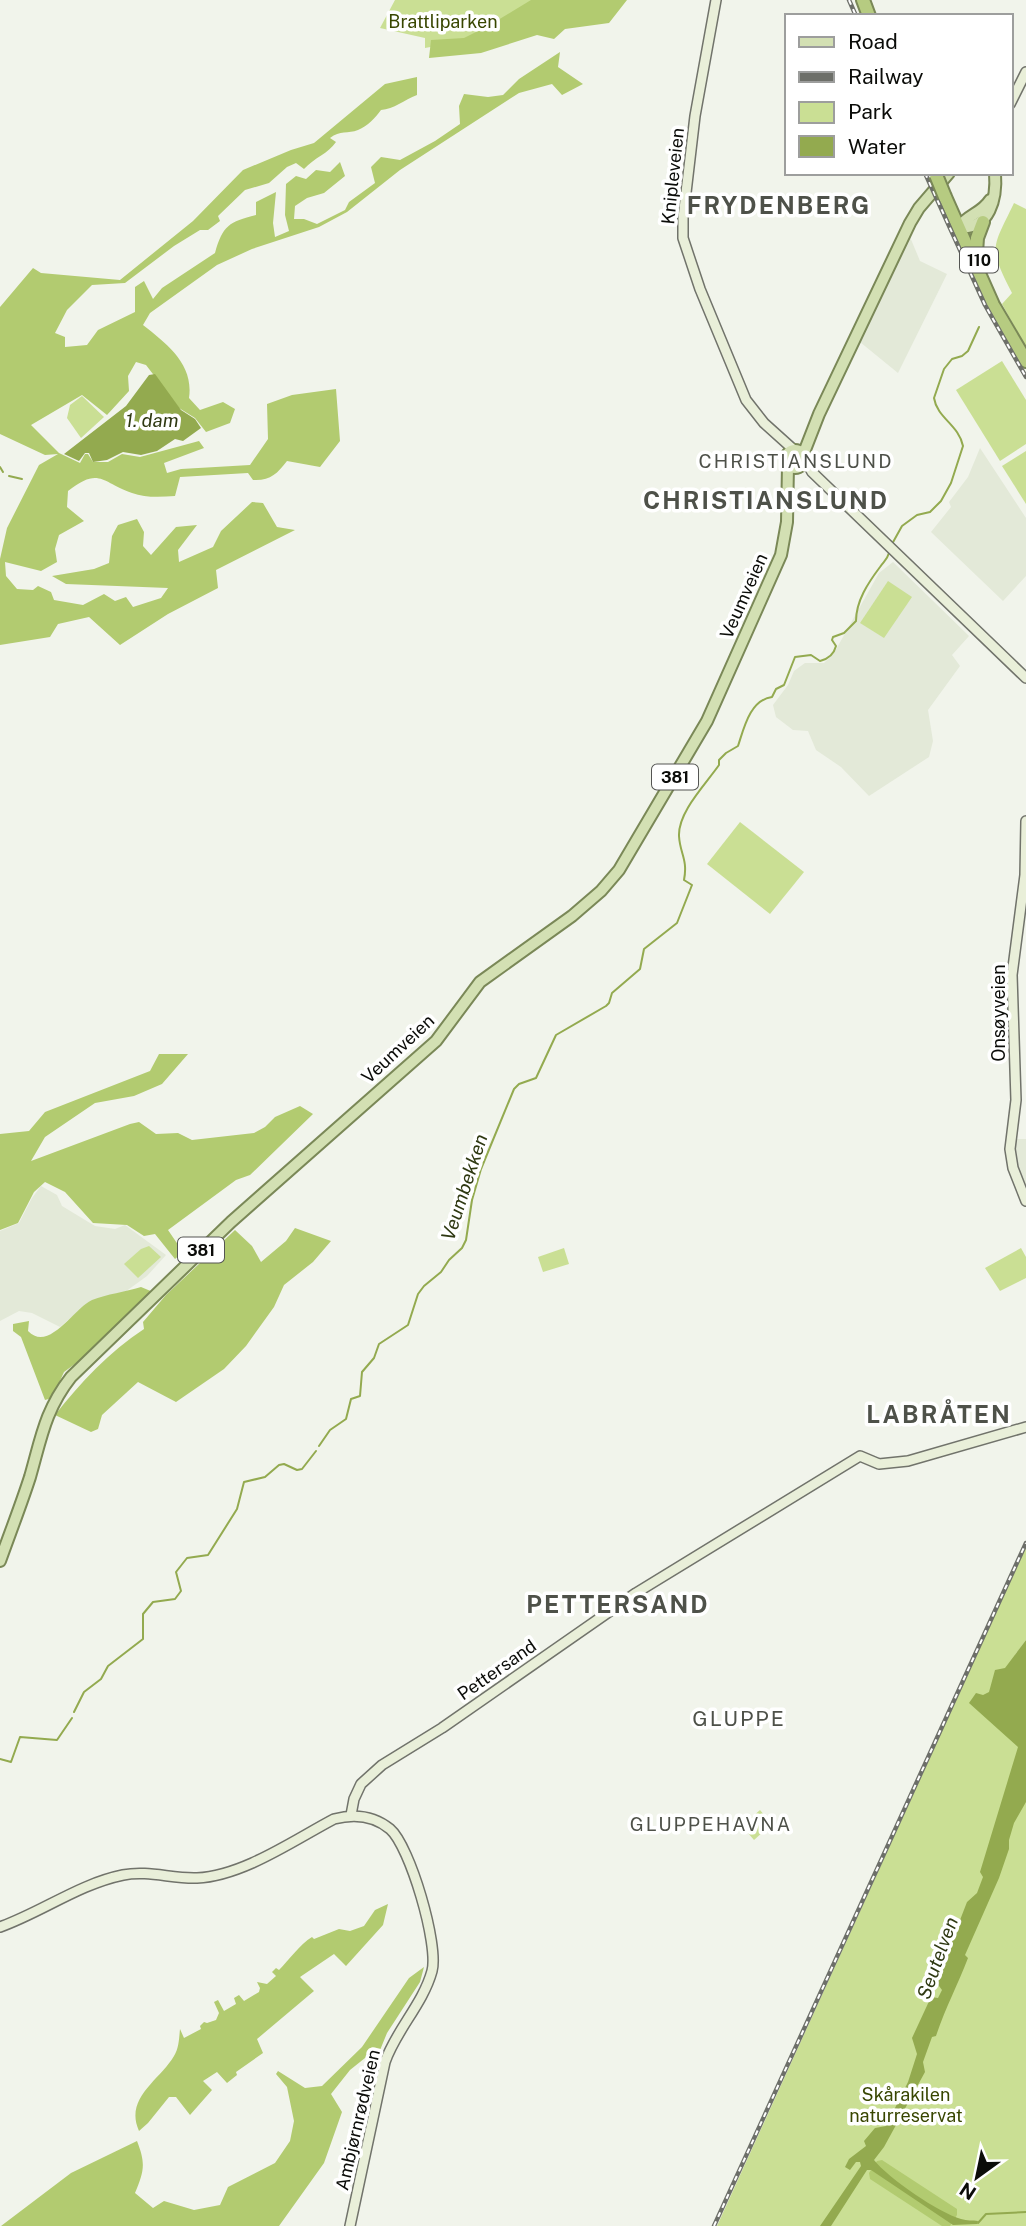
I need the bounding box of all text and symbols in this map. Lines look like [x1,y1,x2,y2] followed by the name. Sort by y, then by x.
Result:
[388,11,498,32] park label: Brattliparken
[785,14,1012,175] legend
[848,29,898,54] text: Road
[848,64,924,89] text: Railway
[848,99,893,124] text: Park
[657,127,688,225] street label: Knipleveien
[848,134,906,159] text: Water
[687,191,871,219] district label: FRYDENBERG
[960,248,998,272] road number: 110
[126,409,178,431] water label: 1. dam
[699,450,893,472] district label: CHRISTIANSLUND
[643,486,889,514] district label: CHRISTIANSLUND
[715,550,772,642] street label: Veumveien
[652,764,698,790] road number: 381
[988,964,1009,1062] street label: Onsøyveien
[357,1010,438,1087] street label: Veumveien
[436,1131,492,1243] water label: Veumbekken
[178,1238,224,1262] road number: 381
[866,1398,1012,1428] district label: LABRÅTEN
[526,1590,710,1618] district label: PETTERSAND
[453,1635,540,1704] street label: Pettersand
[692,1706,786,1731] district label: GLUPPE
[630,1813,792,1835] district label: GLUPPEHAVNA
[912,1914,962,2002] water label: Seutelven
[331,2047,384,2192] street label: Ambjørnrødveien
[849,2084,963,2126] park label: Skårakilen naturreservat
[942,2142,1012,2212] north arrow
[956,2178,980,2205] text: N

